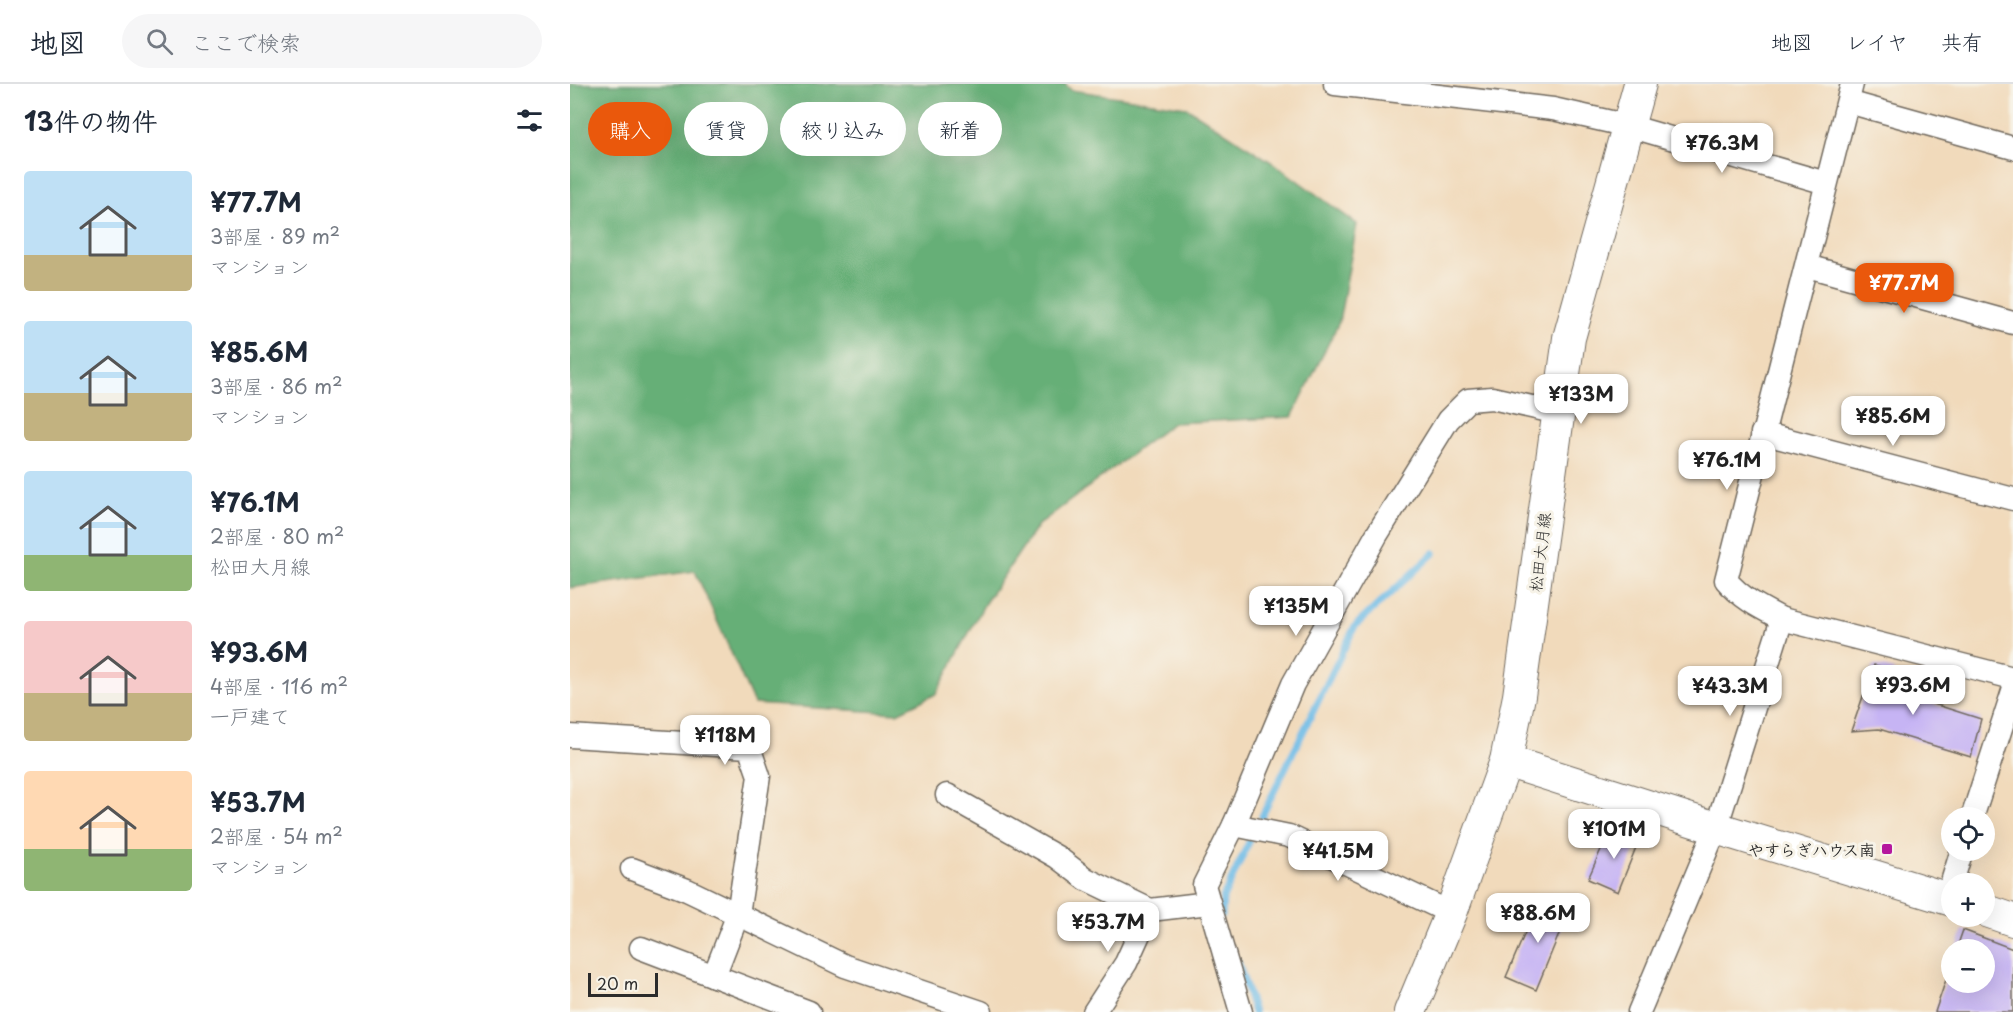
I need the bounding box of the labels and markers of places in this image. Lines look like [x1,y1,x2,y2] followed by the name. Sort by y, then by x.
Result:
[1673,123,1771,174] pin: ¥76.3M
[1855,263,1953,314] pin: ¥77.7M
[1539,374,1623,425] pin: ¥133M
[1844,396,1942,447] pin: ¥85.6M
[1678,440,1776,491] pin: ¥76.1M
[1254,586,1338,637] pin: ¥135M
[1864,665,1962,716] pin: ¥93.6M
[1681,666,1779,717] pin: ¥43.3M
[683,715,767,766] pin: ¥118M
[1572,809,1656,860] pin: ¥101M
[1289,831,1387,882] pin: ¥41.5M
[1748,837,1875,861] place label: やすらぎハウス南
[1880,842,1894,856] marker: やすらぎハウス南
[1489,893,1587,944] pin: ¥88.6M
[1059,902,1157,953] pin: ¥53.7M

